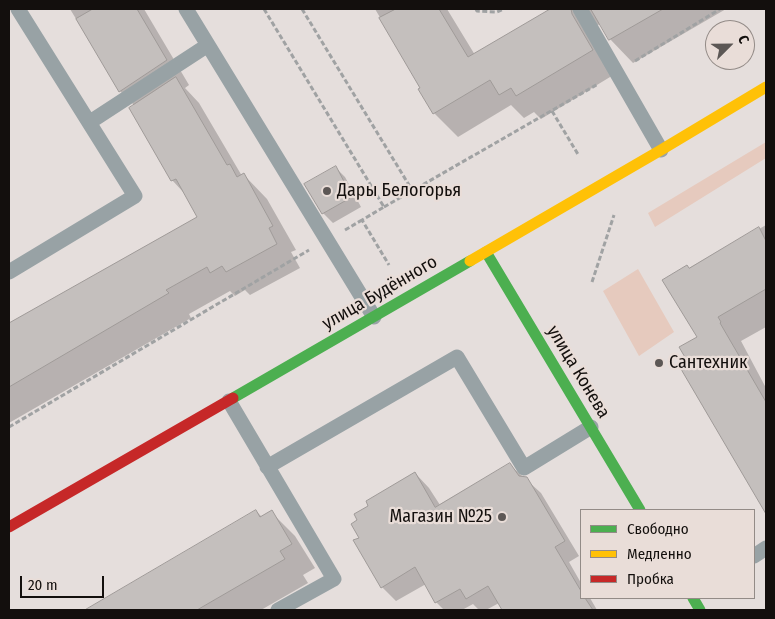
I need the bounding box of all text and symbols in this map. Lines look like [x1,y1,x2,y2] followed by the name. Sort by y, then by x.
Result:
[705,20,755,70] north arrow
[734,33,753,46] text: С
[337,180,461,202] place label: Дары Белогорья
[321,185,333,197] marker: Дары Белогорья
[319,251,441,335] street label: улица Будённого
[542,322,614,422] street label: улица Конева
[669,352,748,374] place label: Сантехник
[653,357,665,369] marker: Сантехник
[389,506,492,528] place label: Магазин №25
[580,509,755,599] legend
[496,511,508,523] marker: Магазин №25
[627,520,689,538] text: Свободно
[627,545,692,563] text: Медленно
[22,566,106,598] scale bar
[627,570,674,588] text: Пробка
[28,576,58,594] text: 20 m

